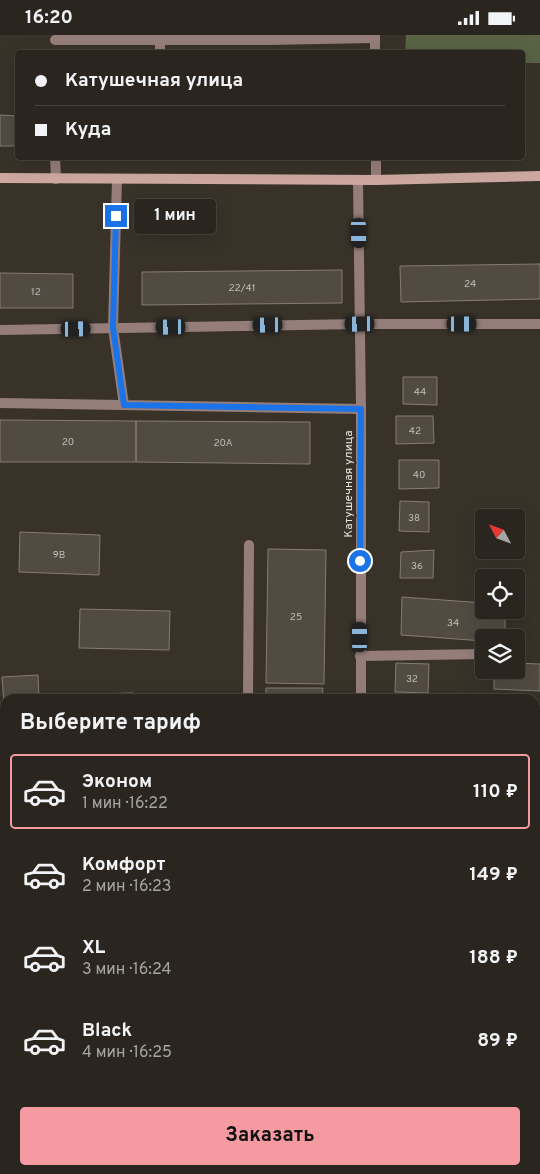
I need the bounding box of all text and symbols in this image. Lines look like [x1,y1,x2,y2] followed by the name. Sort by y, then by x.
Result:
[25,6,73,30] text: 16:20
[65,69,243,93] text: Катушечная улица
[65,118,111,142] text: Куда
[134,199,216,233] callout: 1 мин
[105,205,127,227] route end
[154,206,196,226] text: 1 мин
[351,218,366,248] car
[464,278,476,291] house number: 24
[228,282,256,295] house number: 22/41
[31,286,41,299] house number: 12
[344,316,375,332] car
[252,317,283,333] car
[447,317,477,332] car
[155,319,186,335] car
[60,321,91,337] car
[414,386,426,399] house number: 44
[409,425,421,438] house number: 42
[341,430,357,538] street label: Катушечная улица
[62,436,74,449] house number: 20
[213,437,233,450] house number: 20А
[413,469,425,482] house number: 40
[475,509,525,559] north arrow
[475,509,525,679] map controls
[408,512,420,525] house number: 38
[53,549,65,562] house number: 9В
[349,550,371,572] route start
[411,560,423,573] house number: 36
[475,569,525,619] button: locate
[290,611,302,624] house number: 25
[447,617,459,630] house number: 34
[352,622,367,652] car
[475,629,525,679] button: layers
[406,673,418,686] house number: 32
[20,710,201,737] text: Выберите тариф
[22,769,67,814] icon: car
[82,770,152,794] text: Эконом
[473,780,518,804] text: 110 ₽
[82,794,168,814] text: 1 мин · 16:22
[22,852,67,897] icon: car
[82,853,165,877] text: Комфорт
[469,863,518,887] text: 149 ₽
[82,877,171,897] text: 2 мин · 16:23
[22,935,67,980] icon: car
[82,936,105,960] text: XL
[469,946,518,970] text: 188 ₽
[82,960,171,980] text: 3 мин · 16:24
[22,1018,67,1063] icon: car
[82,1019,132,1043] text: Black
[477,1029,518,1053] text: 89 ₽
[82,1043,172,1063] text: 4 мин · 16:25
[20,1107,520,1165] button: Заказать

